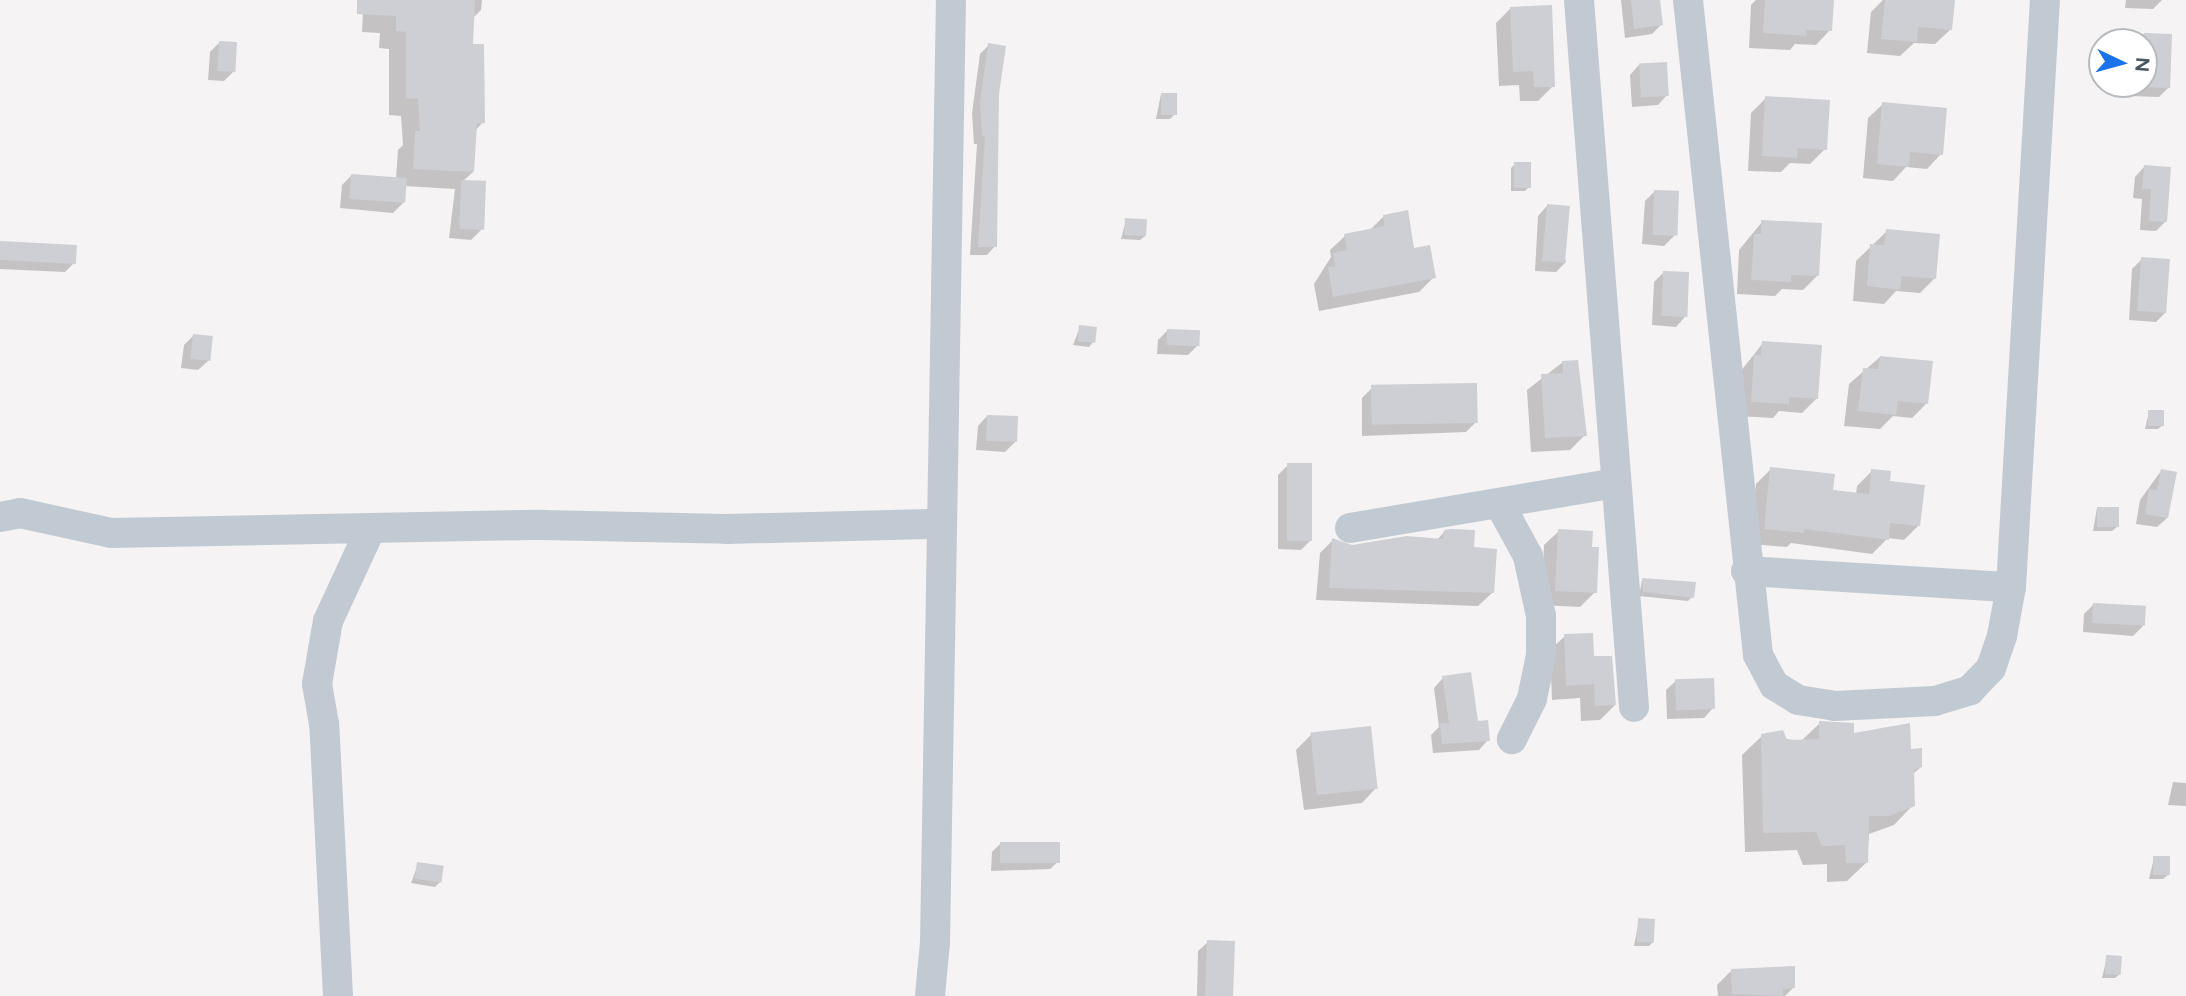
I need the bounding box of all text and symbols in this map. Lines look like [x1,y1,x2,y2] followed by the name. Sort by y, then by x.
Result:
[2088,28,2158,98] north arrow
[2130,56,2155,73] text: N

